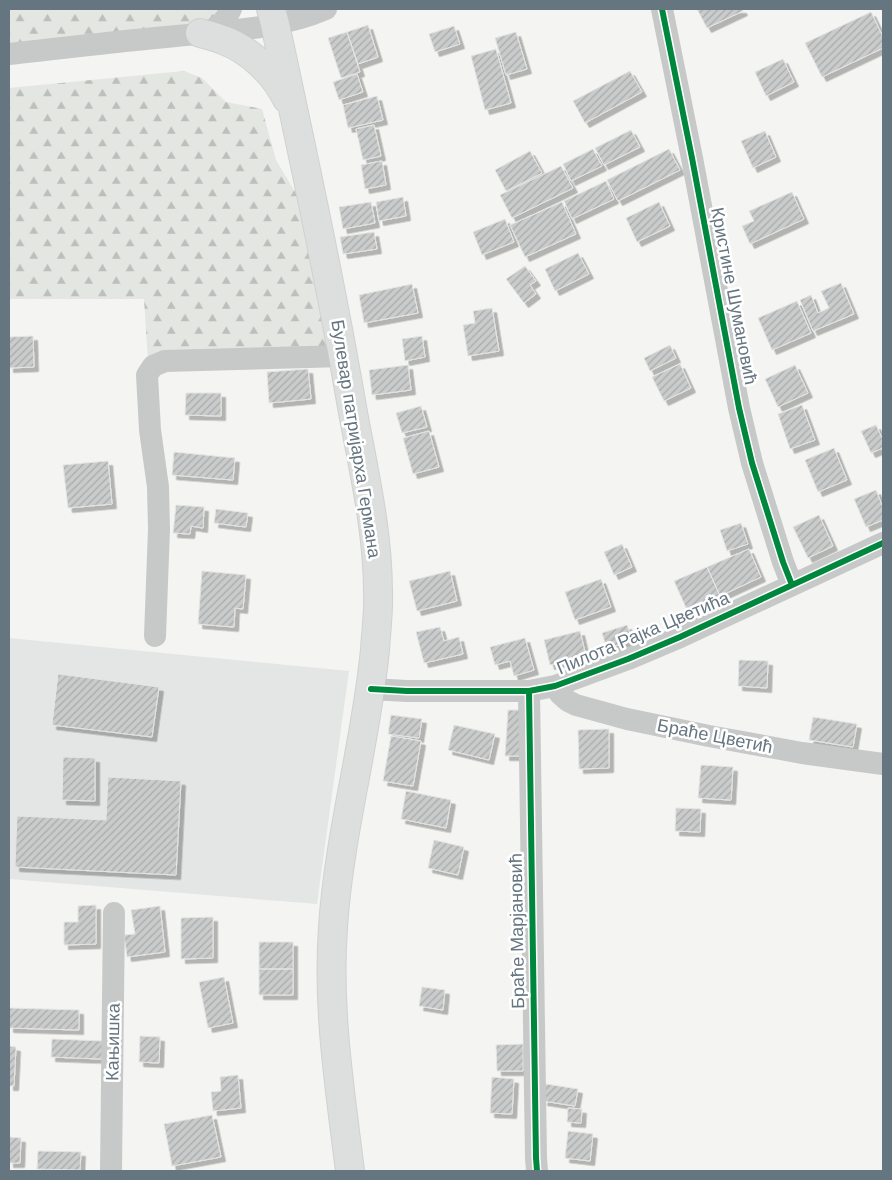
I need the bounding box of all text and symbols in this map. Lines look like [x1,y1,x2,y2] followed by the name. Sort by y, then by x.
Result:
[707,206,761,386] street label: Кристине Шумановић
[327,318,385,561] street label: Булевар патријарха Германа
[554,587,733,678] street label: Пилота Рајка Цветића
[656,715,774,757] street label: Браће Цветић
[506,853,528,1009] street label: Браће Марјановић
[102,1002,124,1081] street label: Кањишка

